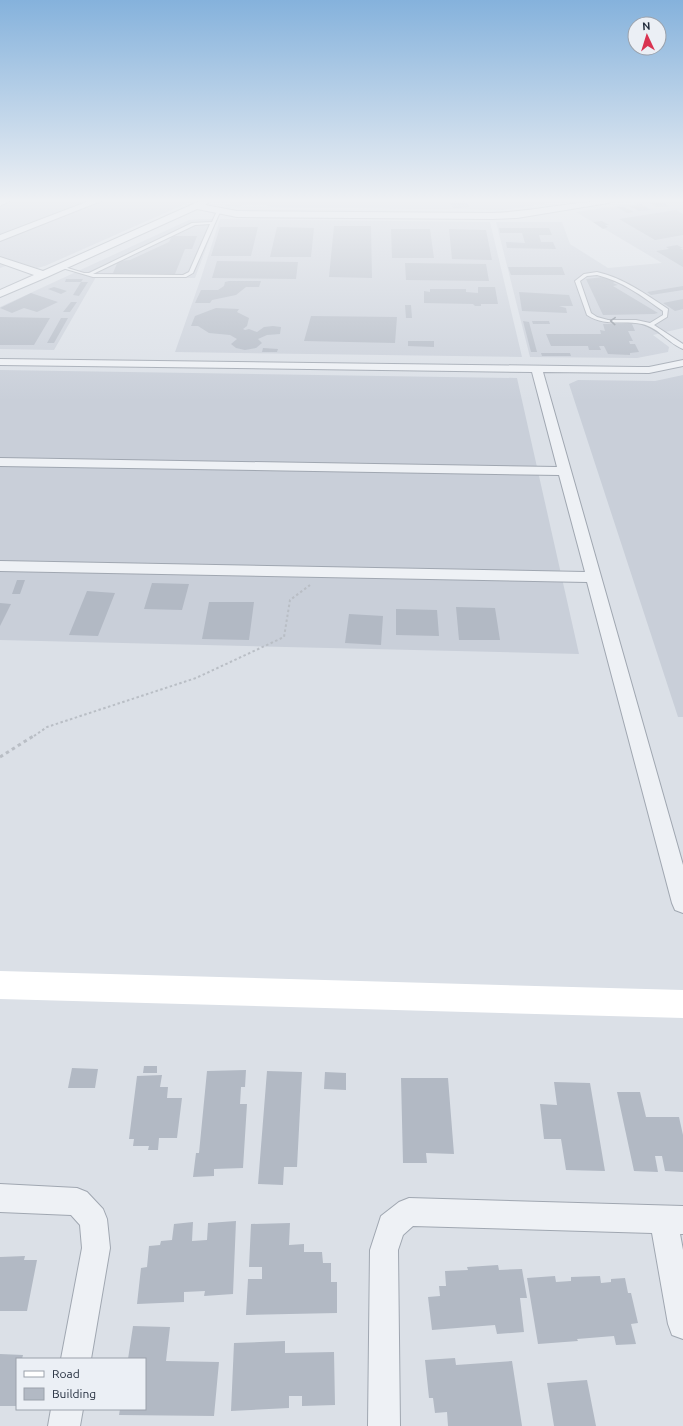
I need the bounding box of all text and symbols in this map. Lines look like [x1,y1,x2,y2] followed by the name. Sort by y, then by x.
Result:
[627,16,667,56] north arrow
[642,20,651,32] text: N
[610,317,616,325] one-way arrow
[16,1358,146,1410] legend
[52,1367,80,1380] text: Road
[52,1387,96,1400] text: Building

